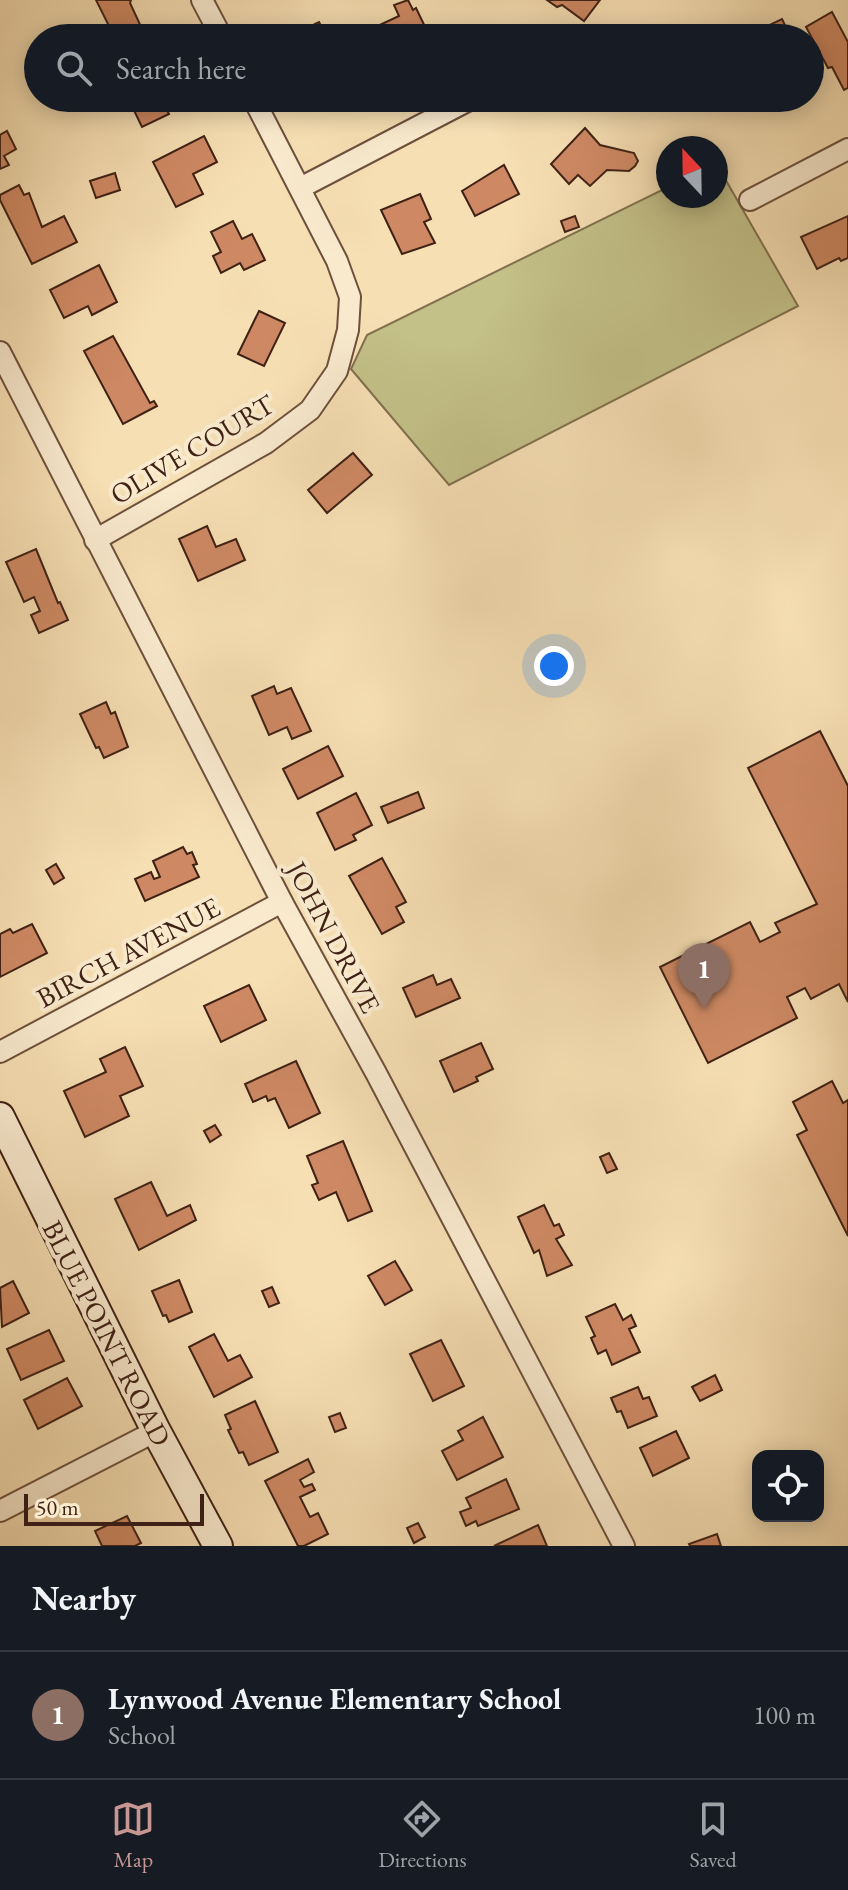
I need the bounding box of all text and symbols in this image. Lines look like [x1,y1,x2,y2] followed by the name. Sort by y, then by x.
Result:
[24,24,824,112] search box
[52,46,96,90] icon: search
[116,49,246,88] text: Search here
[656,136,728,208] north arrow
[103,386,281,512] street label: OLIVE COURT
[534,646,574,686] your location
[278,853,389,1019] street label: JOHN DRIVE
[30,888,226,1015] street label: BIRCH AVENUE
[678,943,730,1009] pin: 1
[35,1214,179,1452] street label: BLUE POINT ROAD
[752,1450,824,1522] map controls
[752,1450,824,1522] button: locate
[24,1490,204,1526] scale bar
[36,1493,79,1522] text: 50 m
[32,1576,136,1620] text: Nearby
[108,1679,561,1718] text: Lynwood Avenue Elementary School
[51,1698,65,1732] text: 1
[753,1698,816,1732] text: 100 m
[108,1718,176,1752] text: School
[111,1797,155,1874] tab: Map
[378,1797,467,1874] tab: Directions
[689,1797,737,1874] tab: Saved

